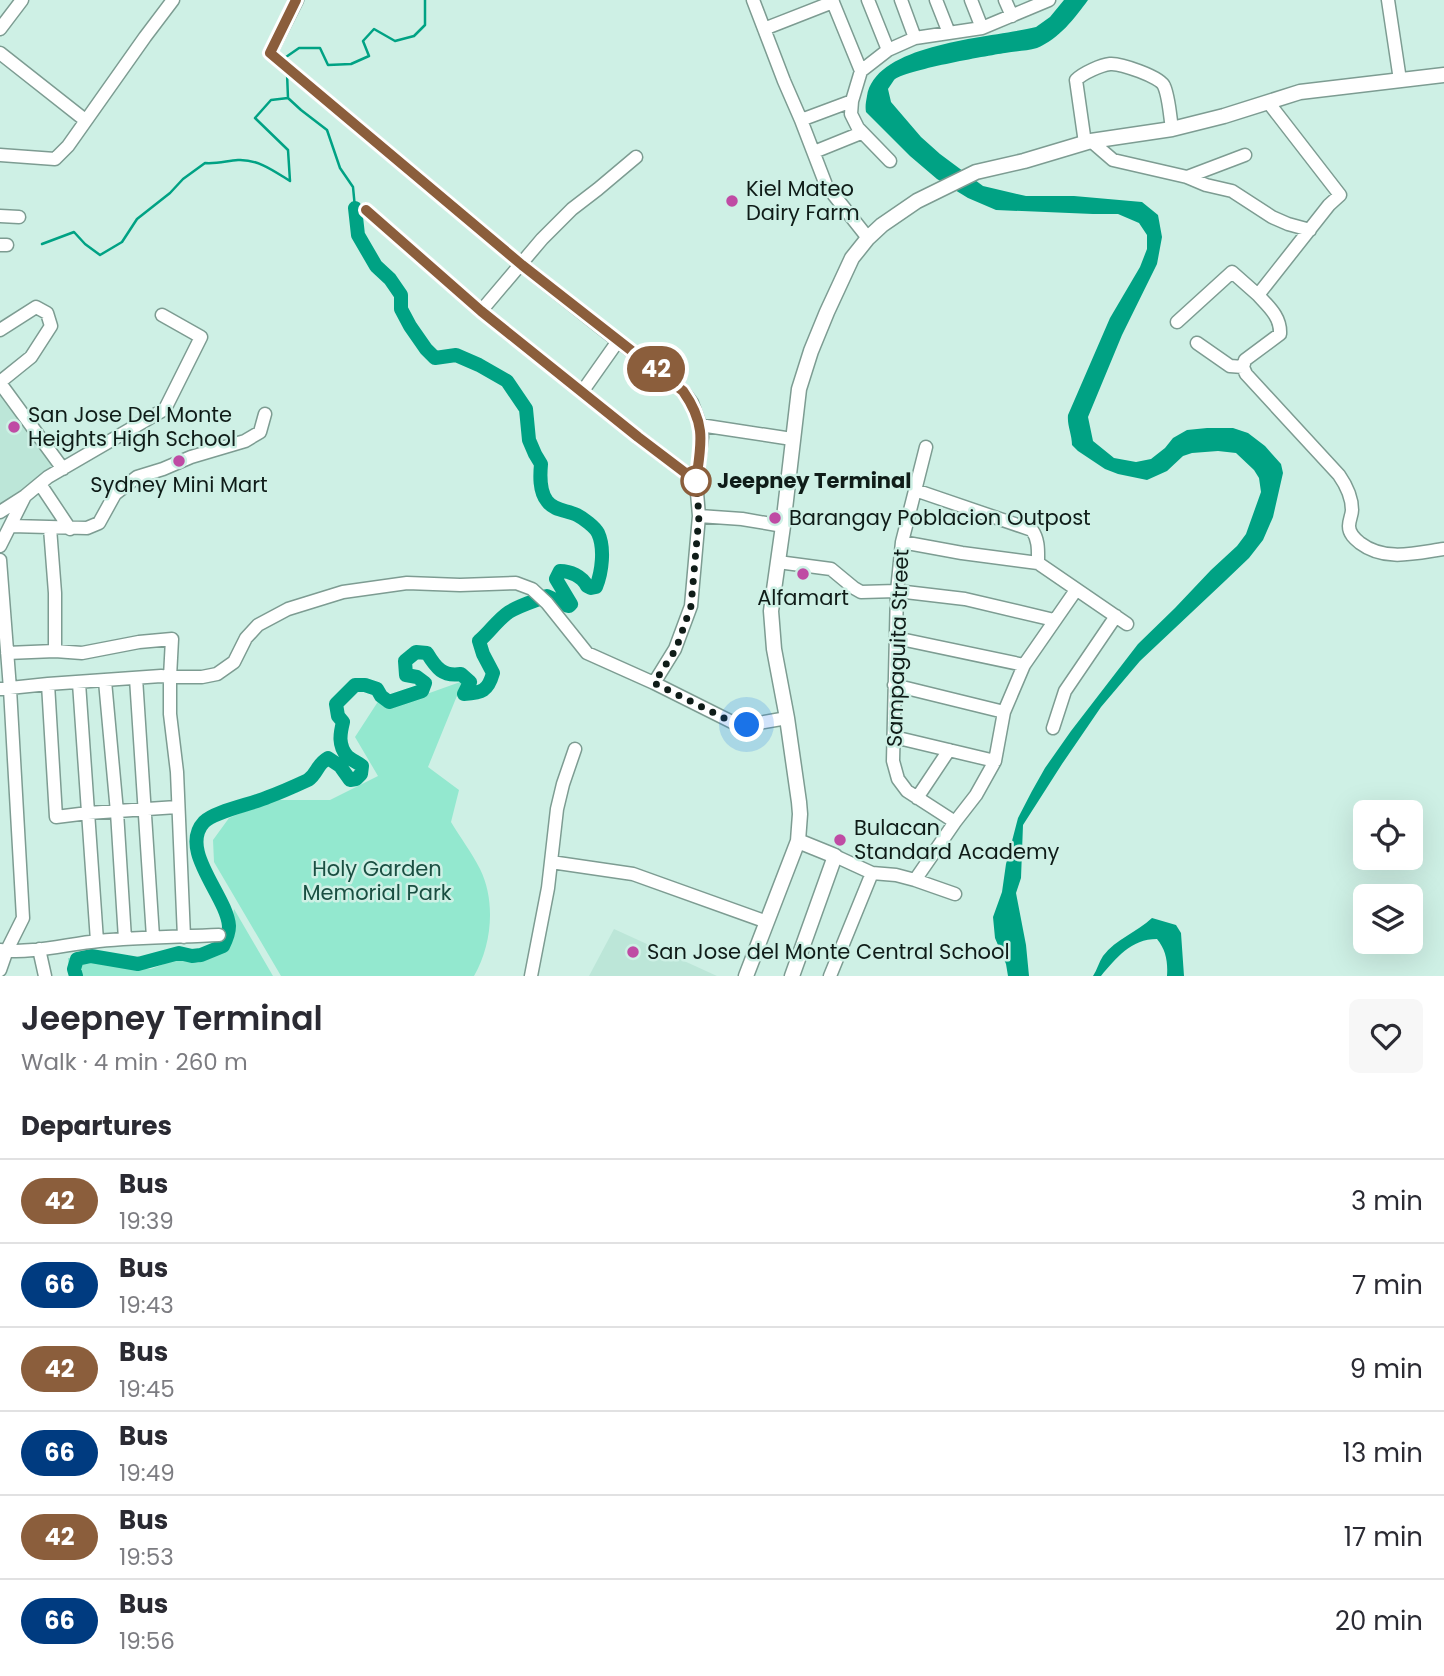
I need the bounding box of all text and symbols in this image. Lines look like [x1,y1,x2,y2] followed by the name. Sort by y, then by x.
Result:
[746,174,860,227] place label: Kiel Mateo Dairy Farm
[724,193,740,209] marker: Kiel Mateo Dairy Farm
[624,346,688,392] line badge: 42
[641,352,671,385] text: 42
[28,400,236,453] place label: San Jose Del Monte Heights High School
[6,419,22,435] marker: San Jose Del Monte Heights High School
[171,453,187,469] marker: Sydney Mini Mart
[681,466,711,496] marker: Jeepney Terminal
[717,466,911,495] place label: Jeepney Terminal
[90,470,268,499] place label: Sydney Mini Mart
[789,503,1091,532] place label: Barangay Poblacion Outpost
[767,510,783,526] marker: Barangay Poblacion Outpost
[880,548,915,748] street label: Sampaguita Street
[795,566,811,582] marker: Alfamart
[757,583,849,612] place label: Alfamart
[729,707,764,742] your location
[1353,800,1423,954] map controls
[1353,800,1423,870] button: locate
[854,813,1060,866] place label: Bulacan Standard Academy
[832,832,848,848] marker: Bulacan Standard Academy
[302,854,452,907] park label: Holy Garden Memorial Park
[1353,884,1423,954] button: layers
[647,937,1010,966] place label: San Jose del Monte Central School
[625,944,641,960] marker: San Jose del Monte Central School
[21,995,323,1042] text: Jeepney Terminal
[1349,999,1423,1073] button: heart
[21,1046,248,1078] text: Walk · 4 min · 260 m
[21,1108,172,1144] text: Departures
[119,1166,168,1202] text: Bus
[1351,1183,1423,1219] text: 3 min
[45,1184,74,1217] text: 42
[119,1205,174,1237] text: 19:39
[119,1250,168,1286] text: Bus
[1352,1267,1423,1303] text: 7 min
[44,1268,75,1301] text: 66
[119,1289,174,1321] text: 19:43
[119,1334,168,1370] text: Bus
[1350,1351,1423,1387] text: 9 min
[45,1352,74,1385] text: 42
[119,1373,175,1405] text: 19:45
[119,1418,168,1454] text: Bus
[1343,1435,1423,1471] text: 13 min
[44,1436,75,1469] text: 66
[119,1457,175,1489] text: 19:49
[119,1502,168,1538] text: Bus
[1344,1519,1423,1555] text: 17 min
[45,1520,74,1553] text: 42
[119,1541,174,1573] text: 19:53
[119,1586,168,1622] text: Bus
[1335,1603,1423,1639] text: 20 min
[44,1604,75,1637] text: 66
[119,1625,175,1657] text: 19:56

